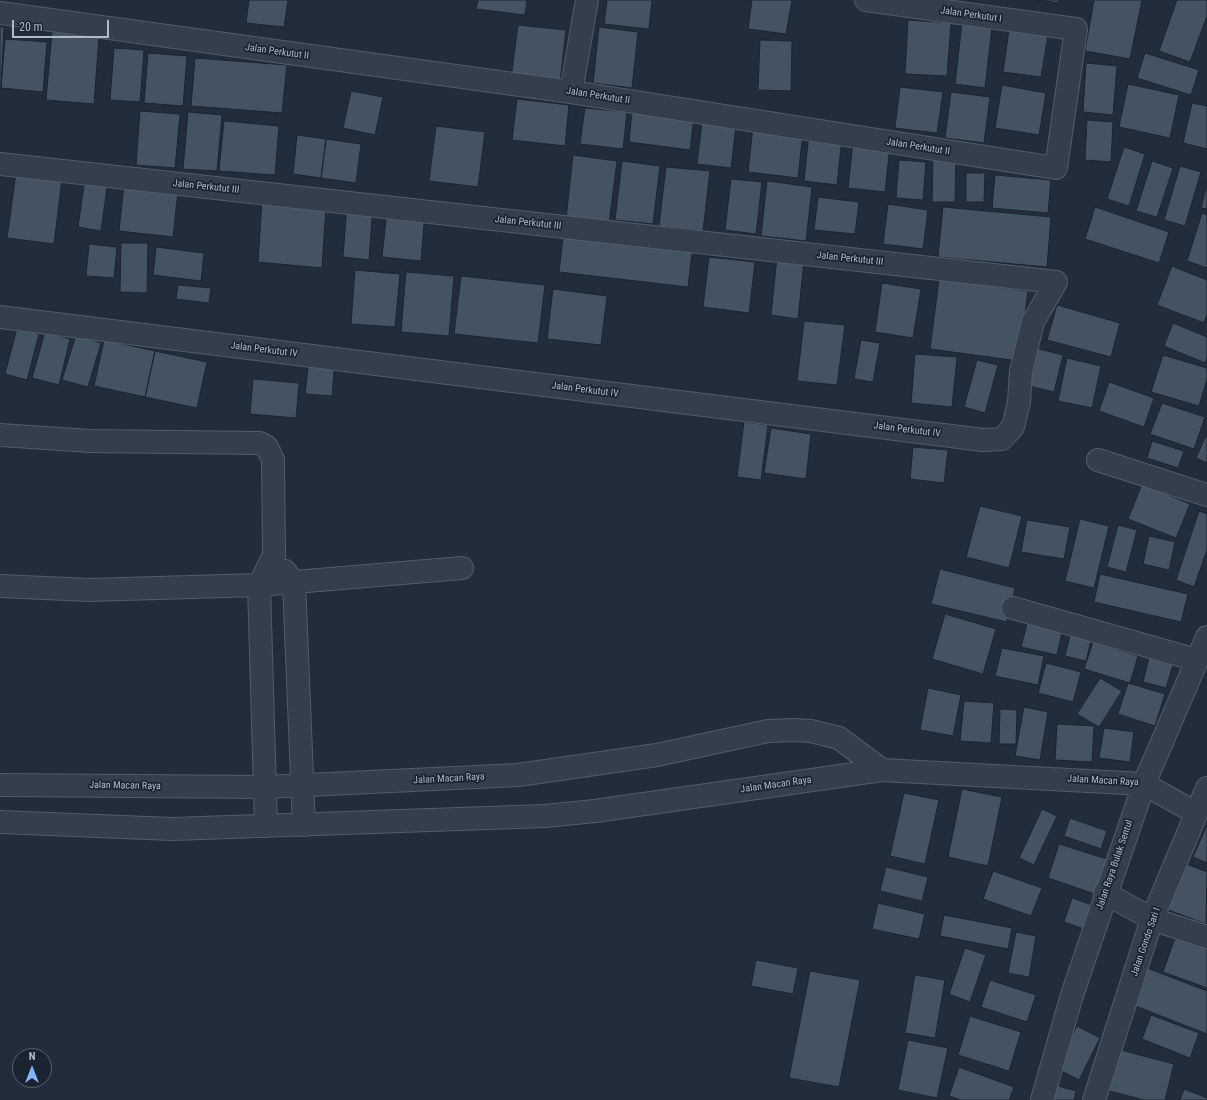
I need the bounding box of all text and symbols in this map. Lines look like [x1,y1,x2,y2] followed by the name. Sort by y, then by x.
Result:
[939,5,1003,25] street label: Jalan Perkutut I
[14,12,111,38] scale bar
[19,20,43,34] text: 20 m
[244,42,310,62] street label: Jalan Perkutut II
[565,85,631,107] street label: Jalan Perkutut II
[885,136,951,158] street label: Jalan Perkutut II
[172,178,240,196] street label: Jalan Perkutut III
[494,214,562,232] street label: Jalan Perkutut III
[816,250,884,268] street label: Jalan Perkutut III
[230,340,298,360] street label: Jalan Perkutut IV
[551,380,619,400] street label: Jalan Perkutut IV
[873,420,941,440] street label: Jalan Perkutut IV
[413,771,485,787] street label: Jalan Macan Raya
[1067,773,1139,789] street label: Jalan Macan Raya
[740,774,812,796] street label: Jalan Macan Raya
[89,779,161,793] street label: Jalan Macan Raya
[1094,819,1136,911] street label: Jalan Raya Bulak Sentul
[1129,906,1163,978] street label: Jalan Gondo Sari I
[12,1048,52,1088] north arrow
[29,1050,35,1063] text: N

